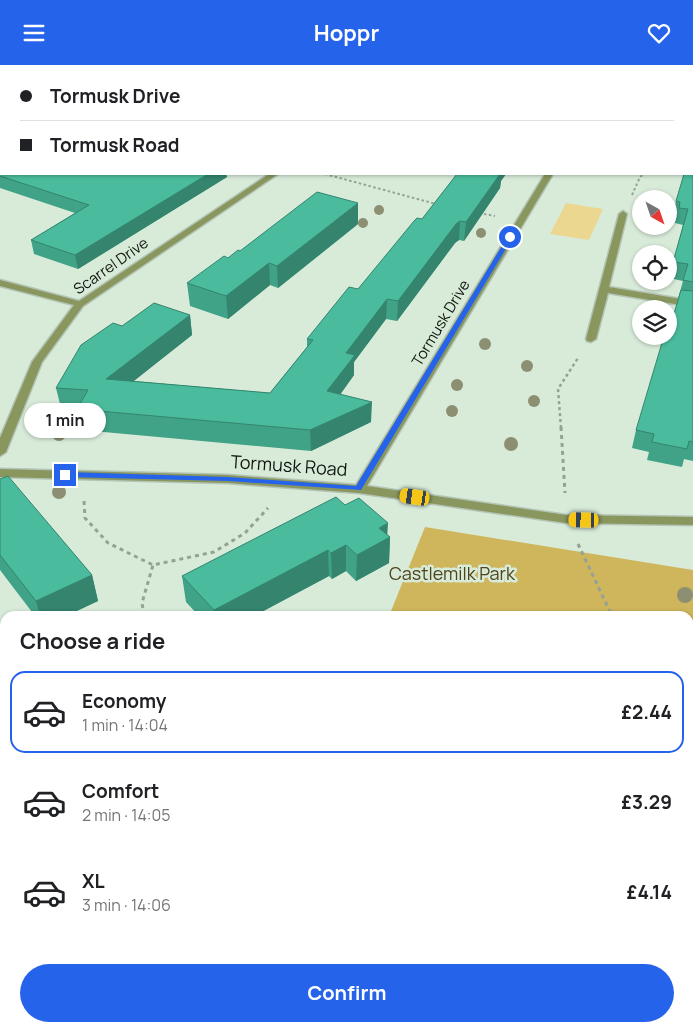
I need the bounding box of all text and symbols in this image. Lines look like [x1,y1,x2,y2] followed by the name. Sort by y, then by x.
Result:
[314,18,379,48] text: Hoppr
[20,19,48,47] icon: menu
[645,19,673,47] icon: heart
[50,83,180,109] text: Tormusk Drive
[50,132,180,158] text: Tormusk Road
[632,190,678,235] north arrow
[632,190,677,345] map controls
[499,226,521,248] route start
[69,232,152,299] street label: Scarrel Drive
[632,245,677,290] button: locate
[407,276,475,370] street label: Tormusk Drive
[632,300,677,345] button: layers
[24,403,106,437] callout: 1 min
[45,409,85,431] text: 1 min
[230,449,348,481] street label: Tormusk Road
[54,464,76,486] route end
[399,487,430,507] car
[568,512,599,528] car
[389,561,516,585] park label: Castlemilk Park
[20,626,165,656] text: Choose a ride
[82,688,166,714] text: Economy
[22,690,67,735] icon: car
[621,699,672,725] text: £2.44
[82,714,168,736] text: 1 min · 14:04
[82,778,159,804] text: Comfort
[22,780,67,825] icon: car
[621,789,672,815] text: £3.29
[82,804,171,826] text: 2 min · 14:05
[82,868,105,894] text: XL
[22,870,67,915] icon: car
[627,879,672,905] text: £4.14
[82,894,171,916] text: 3 min · 14:06
[20,964,674,1022] button: Confirm

